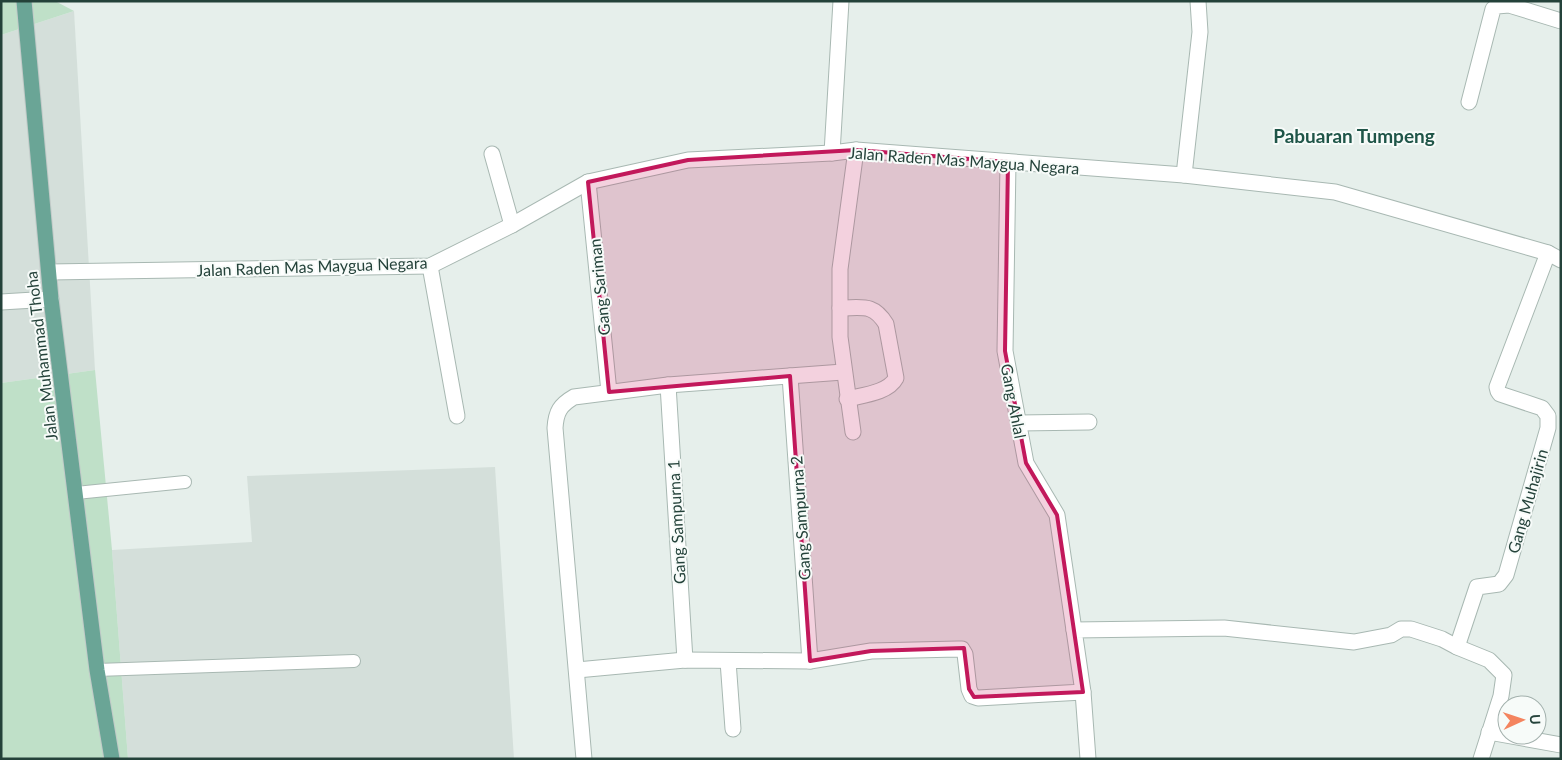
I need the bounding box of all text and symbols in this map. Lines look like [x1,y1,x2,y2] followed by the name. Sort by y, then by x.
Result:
[1273,124,1435,147] district label: Pabuaran Tumpeng
[848,142,1080,178] street label: Jalan Raden Mas Maygua Negara
[584,238,614,336] street label: Gang Sariman
[196,252,428,280] street label: Jalan Raden Mas Maygua Negara
[21,270,61,442] street label: Jalan Muhammad Thoha
[997,362,1031,440] street label: Gang Ahlal
[1503,447,1551,555] street label: Gang Muhajirin
[786,455,814,581] street label: Gang Sampurna 2
[663,459,689,585] street label: Gang Sampurna 1
[1497,695,1547,745] north arrow
[1527,714,1544,725] text: U

